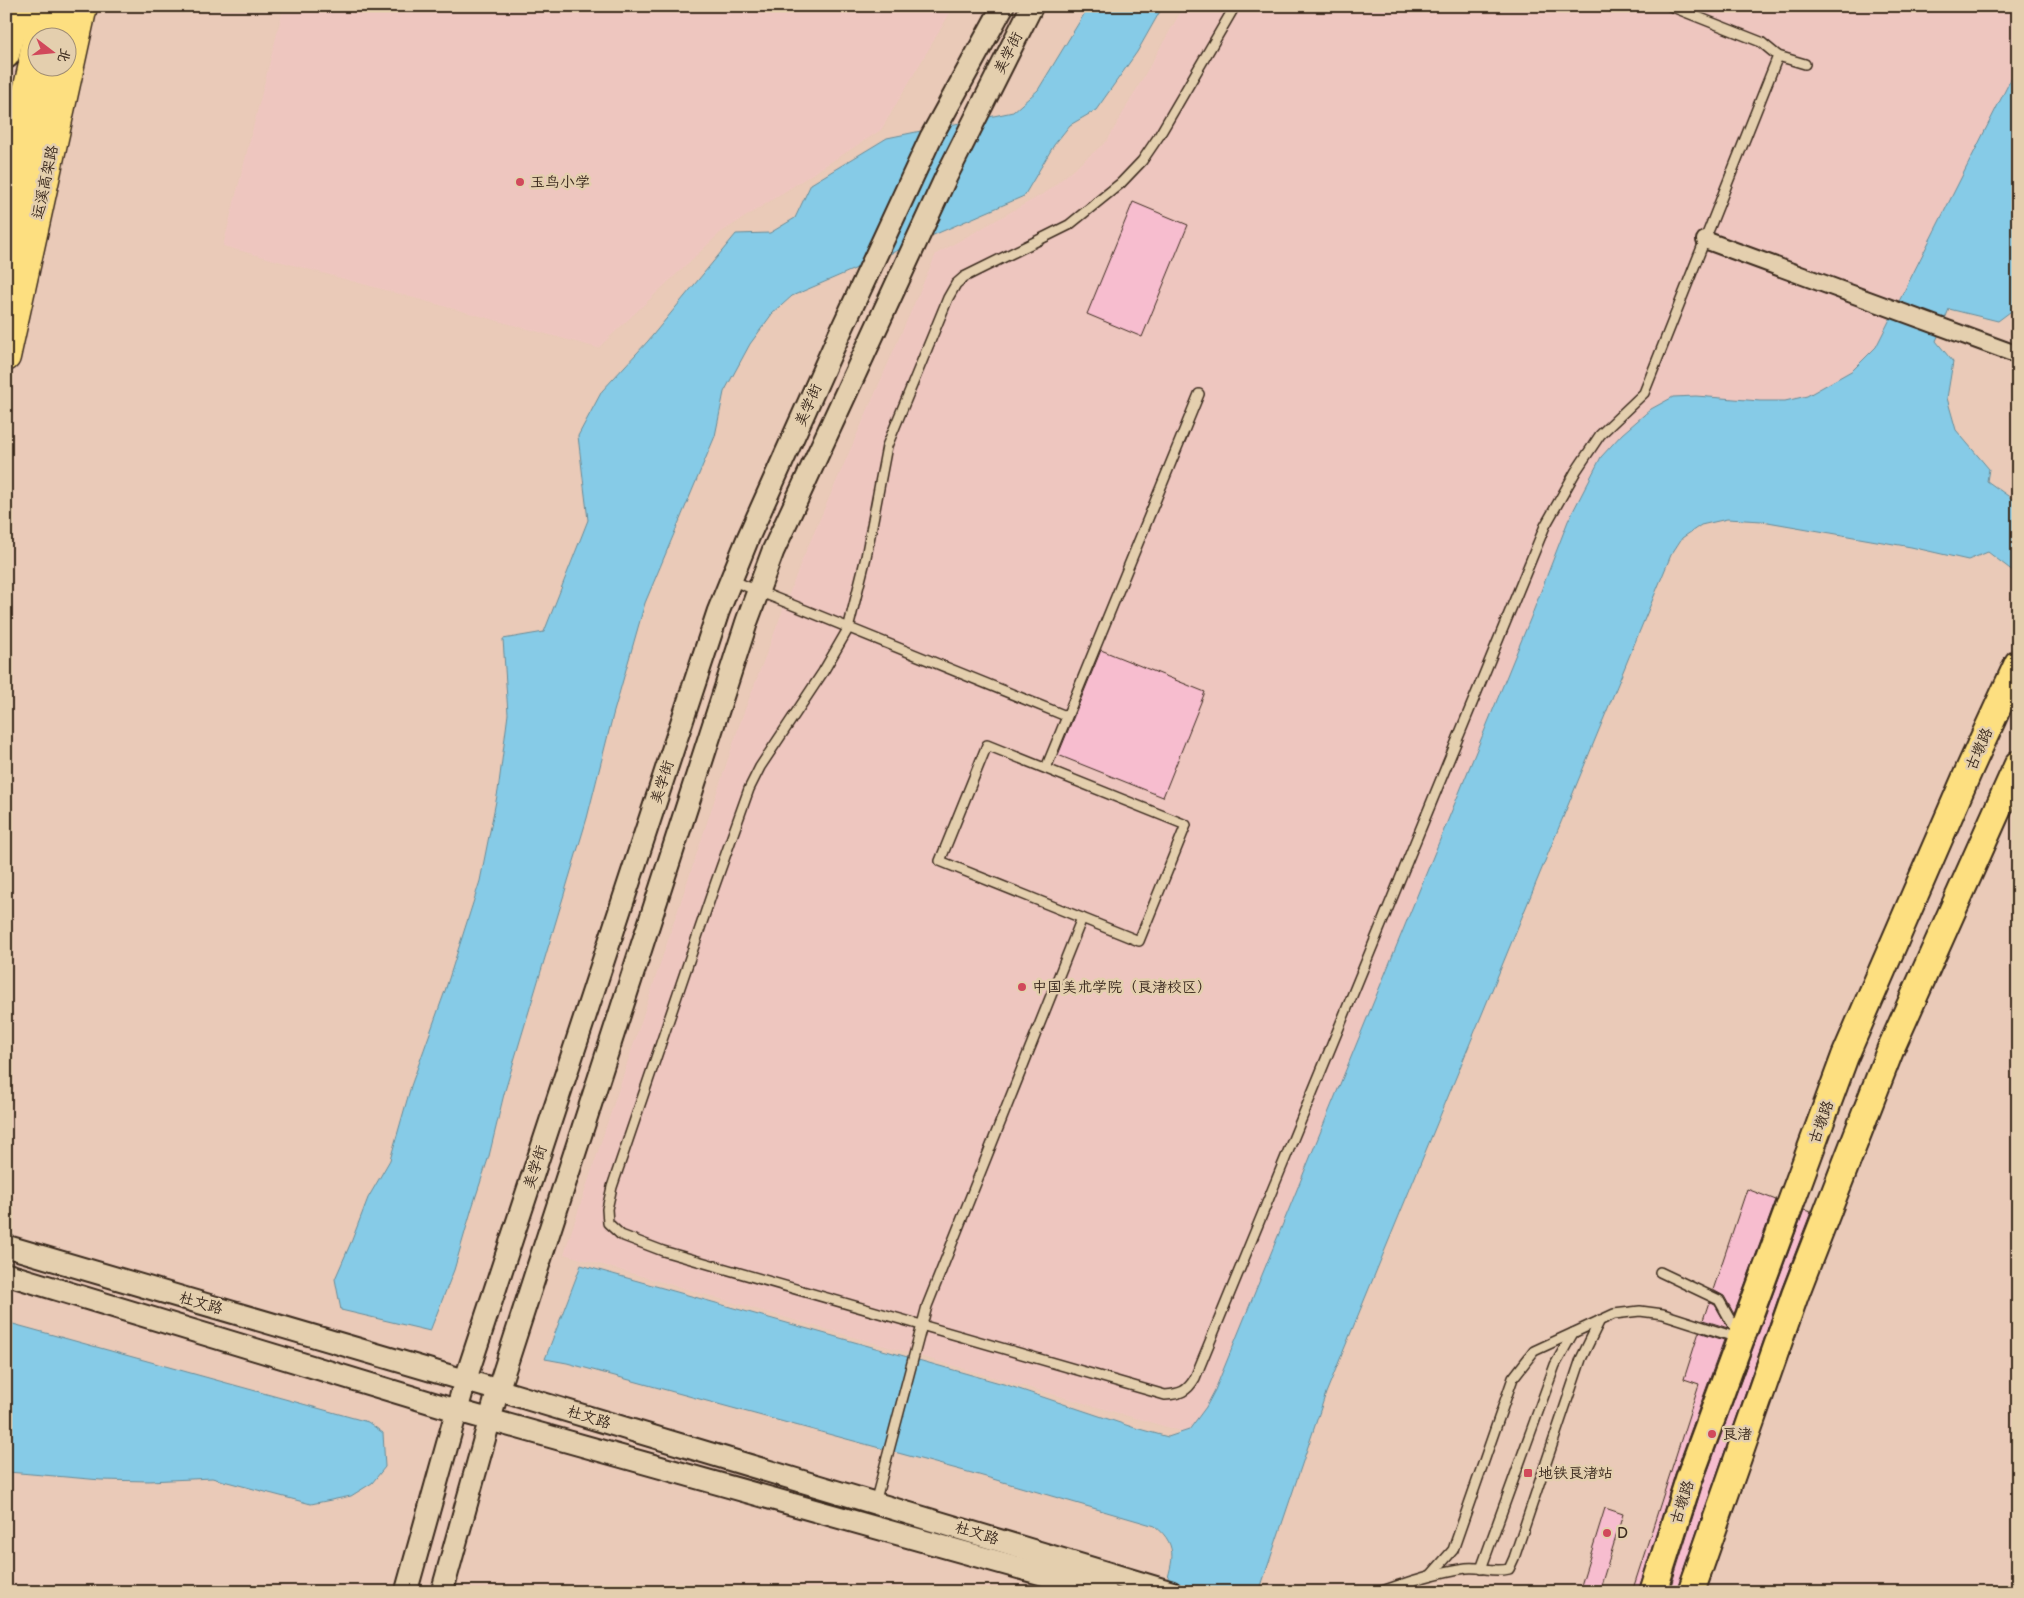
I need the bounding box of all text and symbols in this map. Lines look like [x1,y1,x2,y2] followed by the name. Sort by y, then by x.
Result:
[28,28,78,78] north arrow
[990,29,1027,78] street label: 美学街
[54,46,74,65] text: 北
[28,143,63,221] street label: 运溪高架路
[530,173,590,192] place label: 玉鸟小学
[514,176,526,188] marker: 玉鸟小学
[791,381,826,430] street label: 美学街
[1962,725,1997,774] street label: 古墩路
[646,758,678,806] street label: 美学街
[1032,978,1212,997] place label: 中国美术学院（良渚校区）
[1016,981,1028,993] marker: 中国美术学院（良渚校区）
[1805,1098,1838,1147] street label: 古墩路
[519,1143,551,1191] street label: 美学街
[177,1288,225,1319] street label: 杜文路
[565,1402,613,1433] street label: 杜文路
[1722,1425,1752,1444] place label: 良渚
[1706,1428,1718,1440] marker: 良渚
[1538,1464,1613,1483] place label: 地铁良渚站
[1522,1467,1534,1479] marker: 地铁良渚站
[1666,1478,1698,1526] street label: 古墩路
[953,1518,1001,1549] street label: 杜文路
[1617,1524,1628,1543] place label: D
[1601,1527,1613,1539] marker: D

